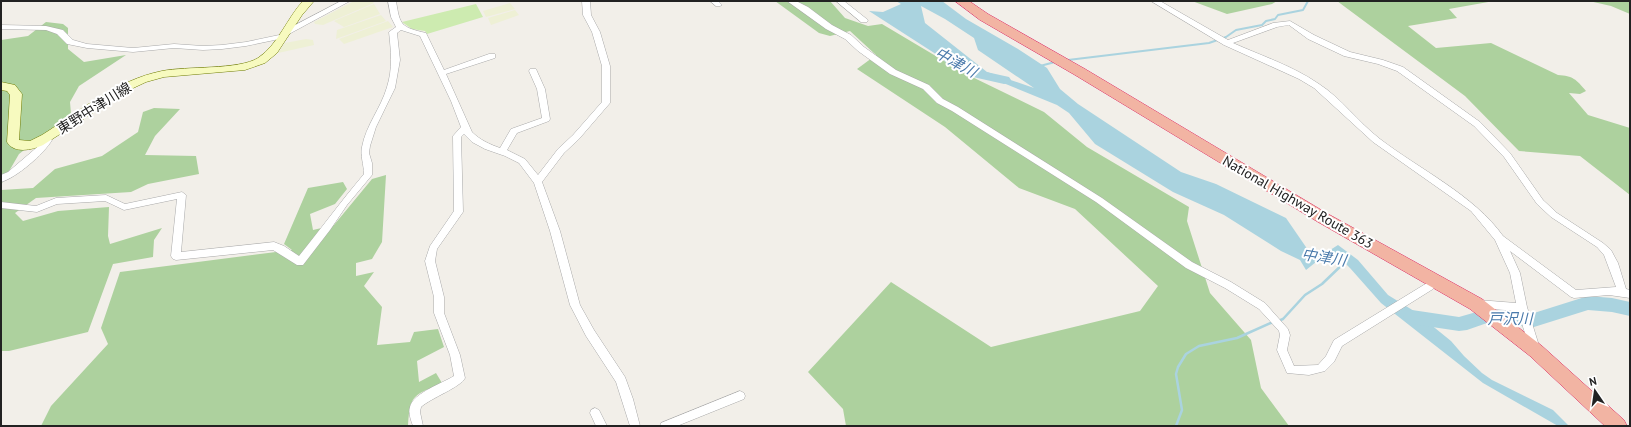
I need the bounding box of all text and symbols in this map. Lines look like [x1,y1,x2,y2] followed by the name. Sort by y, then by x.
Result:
[932,43,982,82] water label: 中津川
[54,78,134,138] street label: 東野中津川線
[1219,151,1377,253] street label: National Highway Route 363
[1300,244,1350,270] water label: 中津川
[1487,309,1534,328] water label: 戸沢川
[1575,371,1615,411] north arrow
[1588,374,1598,389] text: N

